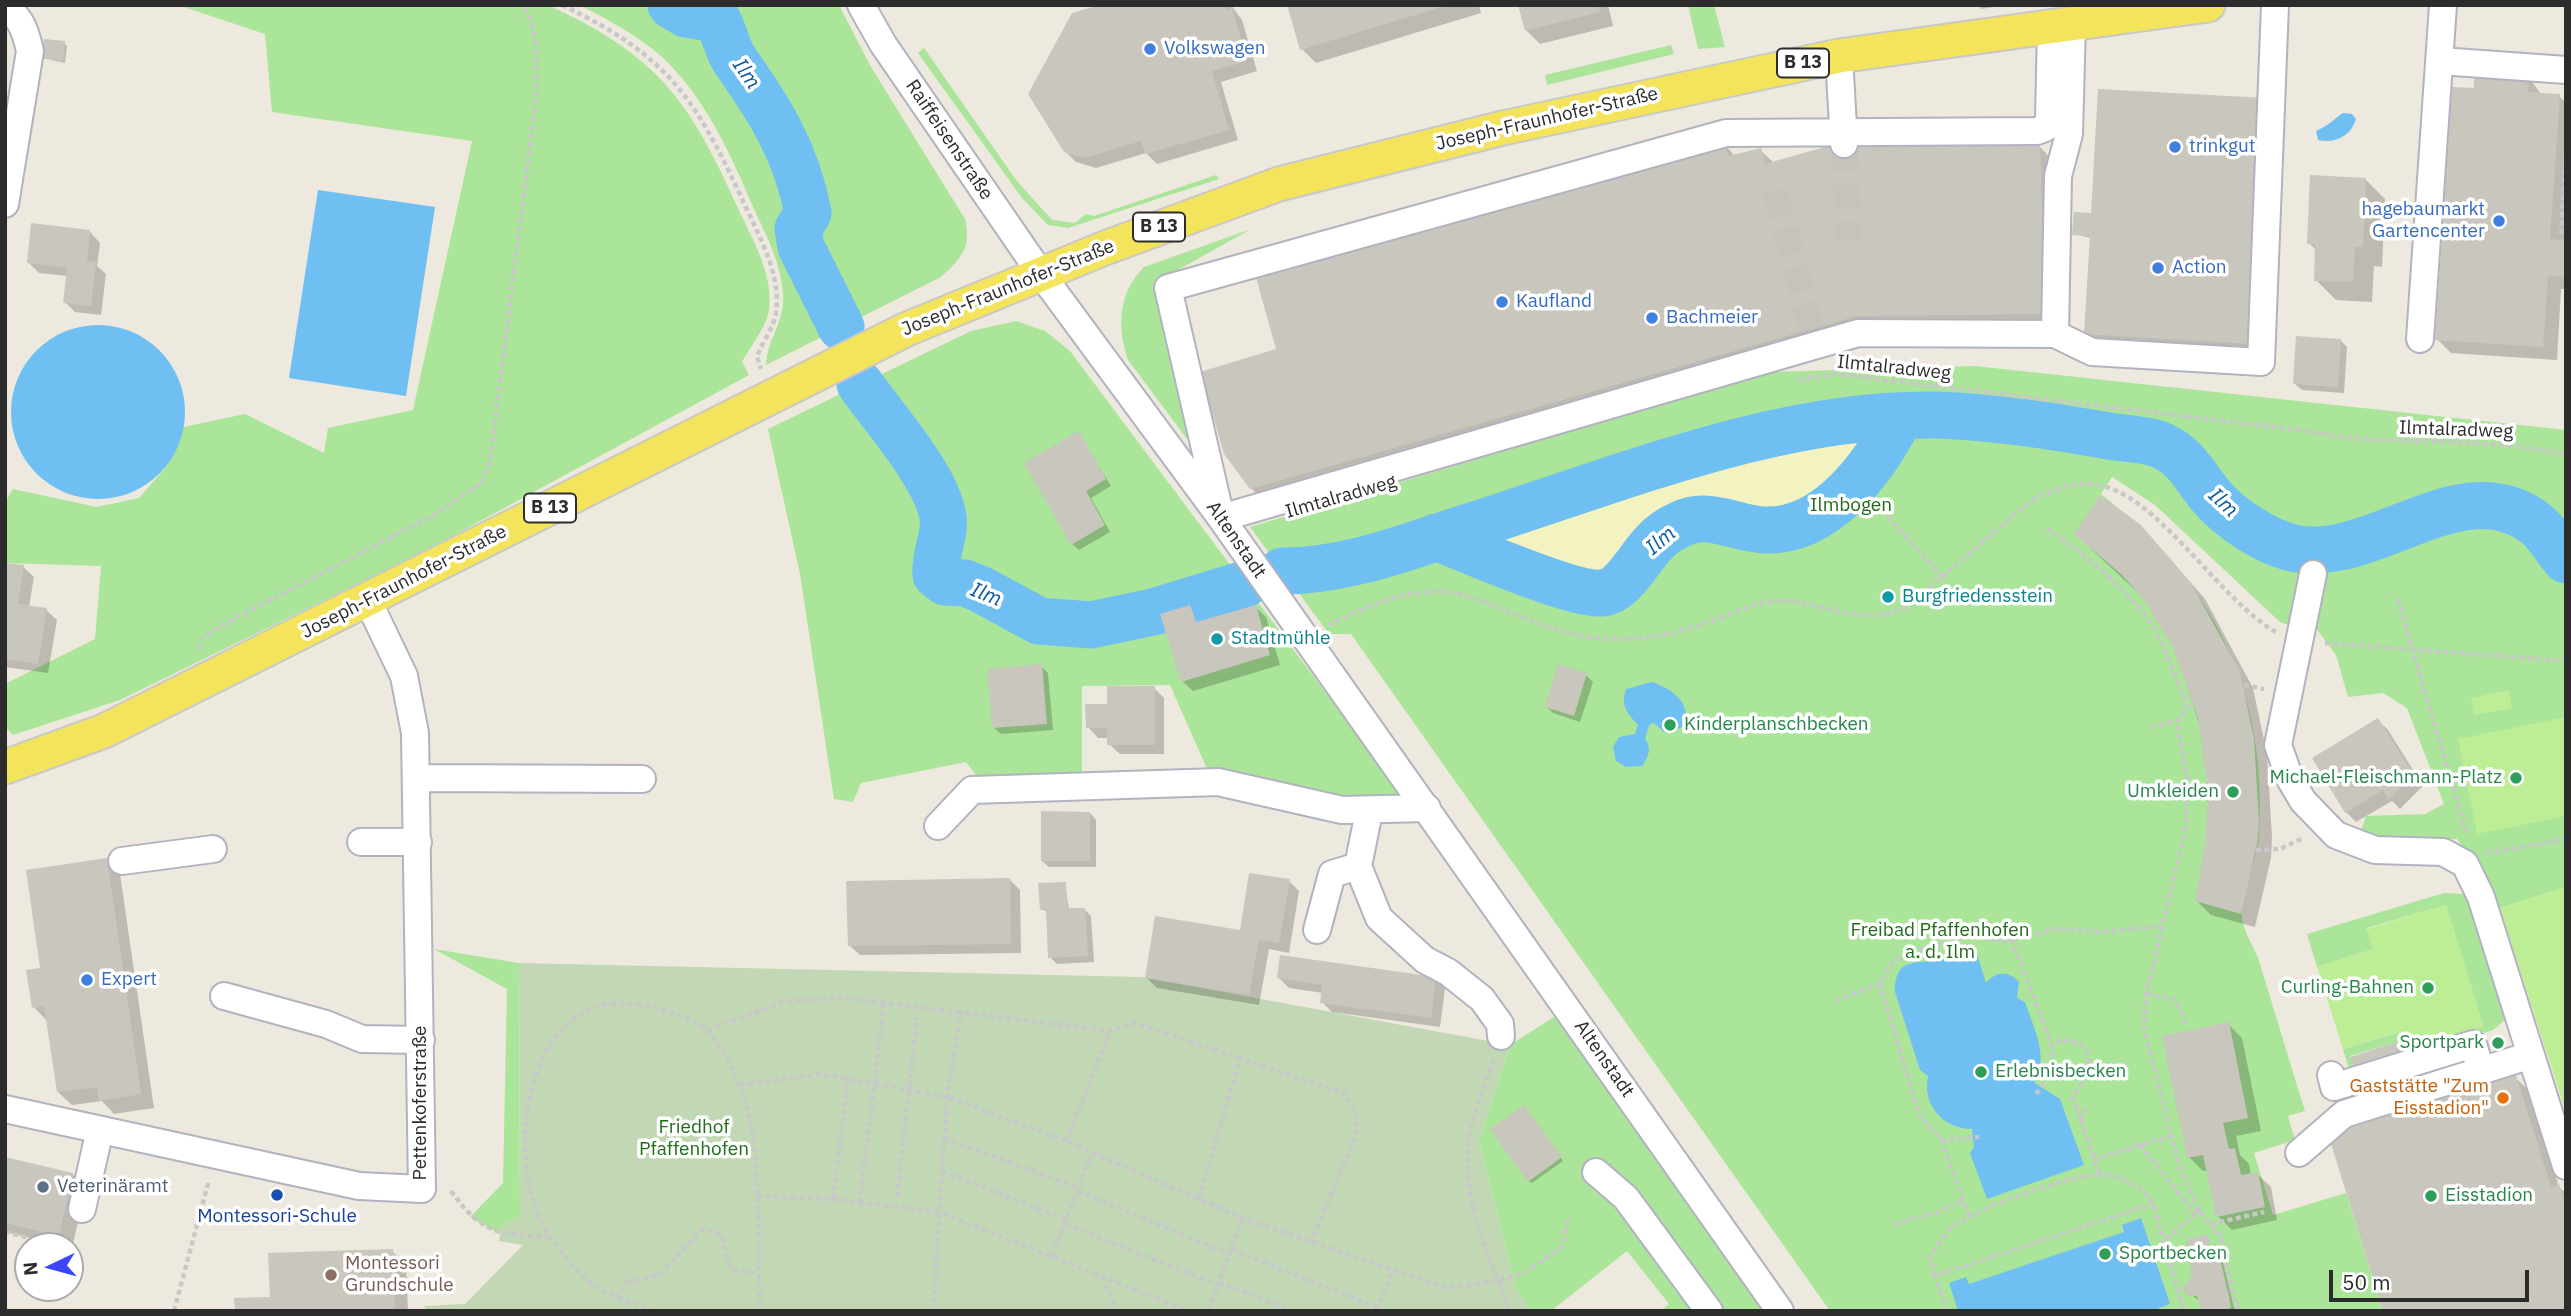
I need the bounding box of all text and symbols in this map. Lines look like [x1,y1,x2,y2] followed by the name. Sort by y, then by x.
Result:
[1164,38,1265,60] place label: Volkswagen
[1142,41,1158,57] marker: Volkswagen
[1777,48,1829,78] road number: B 13
[727,54,765,94] water label: Ilm
[900,76,998,204] street label: Raiffeisenstraße
[1434,82,1660,156] street label: Joseph-Fraunhofer-Straße
[2189,136,2255,158] place label: trinkgut
[2167,139,2183,155] marker: trinkgut
[2362,199,2485,243] place label: hagebaumarkt Gartencenter
[1133,212,1185,242] road number: B 13
[2491,213,2507,229] marker: hagebaumarkt Gartencenter
[898,235,1118,341] street label: Joseph-Fraunhofer-Straße
[2172,257,2227,279] place label: Action
[2150,260,2166,276] marker: Action
[1516,291,1592,313] place label: Kaufland
[1494,294,1510,310] marker: Kaufland
[1666,307,1758,329] place label: Bachmeier
[1644,310,1660,326] marker: Bachmeier
[1836,351,1952,385] street label: Ilmtalradweg
[2398,417,2514,443] street label: Ilmtalradweg
[1283,470,1399,524] street label: Ilmtalradweg
[2203,483,2243,523] water label: Ilm
[524,494,576,522] road number: B 13
[1810,495,1892,517] park label: Ilmbogen
[1201,497,1271,583] street label: Altenstadt
[298,520,510,644] street label: Joseph-Fraunhofer-Straße
[1641,521,1681,561] water label: Ilm
[967,577,1005,613] water label: Ilm
[1902,586,2053,608] place label: Burgfriedensstein
[1880,589,1896,605] marker: Burgfriedensstein
[1231,628,1330,650] place label: Stadtmühle
[1209,631,1225,647] marker: Stadtmühle
[1684,714,1869,736] place label: Kinderplanschbecken
[1662,717,1678,733] marker: Kinderplanschbecken
[2270,767,2502,789] place label: Michael-Fleischmann-Platz
[2508,770,2524,786] marker: Michael-Fleischmann-Platz
[2127,781,2219,803] place label: Umkleiden
[2225,784,2241,800] marker: Umkleiden
[1851,920,2029,964] park label: Freibad Pfaffenhofen a. d. Ilm
[101,969,157,991] place label: Expert
[79,972,95,988] marker: Expert
[2281,977,2414,999] place label: Curling-Bahnen
[2420,980,2436,996] marker: Curling-Bahnen
[1569,1016,1639,1102] street label: Altenstadt
[410,1025,432,1181] street label: Pettenkoferstraße
[2399,1032,2484,1054] place label: Sportpark
[2490,1035,2506,1051] marker: Sportpark
[1995,1061,2126,1083] place label: Erlebnisbecken
[1973,1064,1989,1080] marker: Erlebnisbecken
[2350,1076,2489,1120] place label: Gaststätte "Zum Eisstadion"
[2495,1090,2511,1106] marker: Gaststätte "Zum Eisstadion"
[639,1117,749,1161] park label: Friedhof Pfaffenhofen
[57,1176,168,1198] place label: Veterinäramt
[35,1179,51,1195] marker: Veterinäramt
[2445,1185,2533,1207] place label: Eisstadion
[269,1187,285,1203] marker: Montessori-Schule
[2423,1188,2439,1204] marker: Eisstadion
[197,1206,357,1228] place label: Montessori-Schule
[14,1232,84,1302] north arrow
[2119,1243,2227,1265] place label: Sportbecken
[2097,1246,2113,1262] marker: Sportbecken
[345,1253,454,1297] place label: Montessori Grundschule
[2333,1256,2532,1300] scale bar
[18,1261,43,1277] text: N
[323,1267,339,1283] marker: Montessori Grundschule
[2342,1268,2391,1296] text: 50 m

